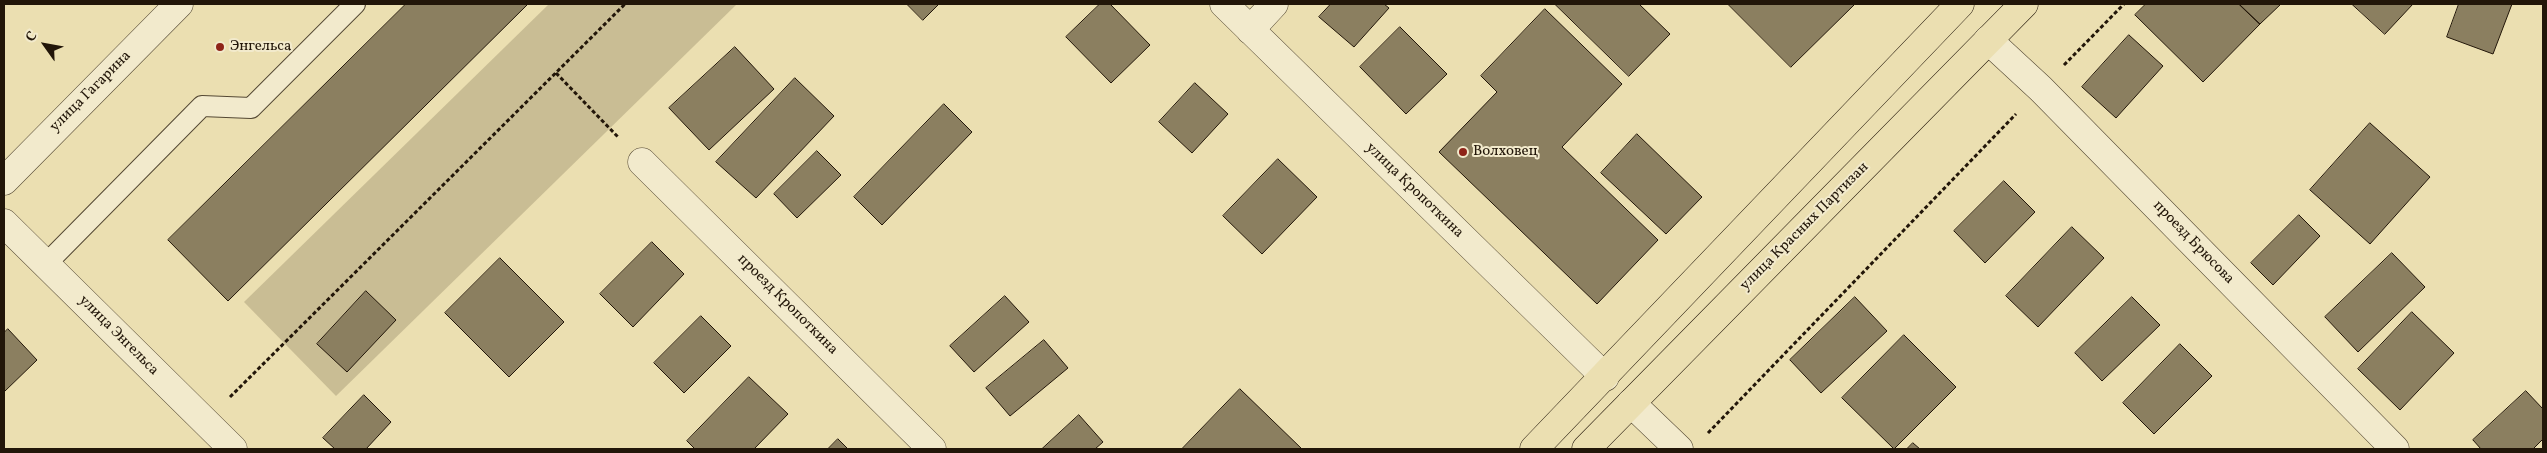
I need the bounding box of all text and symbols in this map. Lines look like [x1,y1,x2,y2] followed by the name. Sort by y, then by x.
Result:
[20,20,70,70] north arrow
[21,28,42,46] text: С
[230,38,291,56] place label: Энгельса
[214,41,226,53] marker: Энгельса
[47,48,135,136] street label: улица Гагарина
[1361,140,1467,242] street label: улица Кропоткина
[1473,143,1538,161] place label: Волховец
[1457,146,1469,158] marker: Волховец
[1737,159,1873,295] street label: улица Красных Партизан
[2149,197,2237,289] street label: проезд Брюсова
[733,251,841,359] street label: проезд Кропоткина
[74,292,162,380] street label: улица Энгельса

